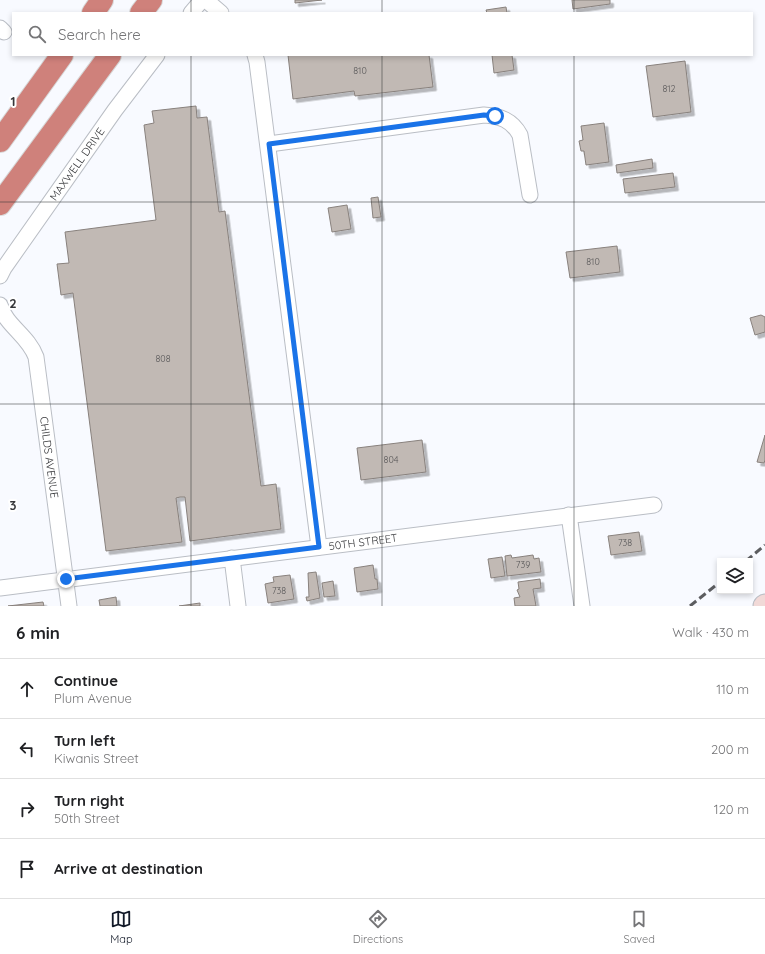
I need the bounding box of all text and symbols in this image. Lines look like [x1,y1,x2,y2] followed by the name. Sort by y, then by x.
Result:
[12,12,753,56] search box
[26,23,48,45] icon: search
[58,25,141,44] text: Search here
[353,65,367,76] house number: 810
[662,83,676,94] house number: 812
[10,93,16,109] text: 1
[486,107,504,125] route start
[47,125,108,203] street label: MAXWELL DRIVE
[586,256,600,267] house number: 810
[9,295,17,311] text: 2
[155,353,171,364] house number: 808
[37,415,62,499] street label: CHILDS AVENUE
[384,454,399,465] house number: 804
[10,497,17,513] text: 3
[328,531,399,553] street label: 50TH STREET
[618,537,632,548] house number: 738
[717,558,753,594] map controls
[717,558,753,594] button: layers
[516,559,530,570] house number: 739
[57,570,75,588] route end
[272,585,286,596] house number: 738
[16,622,60,643] text: 6 min
[672,624,749,640] text: Walk · 430 m
[54,671,118,690] text: Continue
[16,678,38,700] icon: ahead
[716,681,749,697] text: 110 m
[54,690,132,706] text: Plum Avenue
[54,731,116,750] text: Turn left
[16,738,38,760] icon: left
[711,741,749,757] text: 200 m
[54,750,139,766] text: Kiwanis Street
[54,791,125,810] text: Turn right
[16,798,38,820] icon: right
[714,801,749,817] text: 120 m
[54,810,120,826] text: 50th Street
[16,858,38,880] icon: arrive
[54,859,203,878] text: Arrive at destination
[110,908,133,946] tab: Map
[353,908,403,946] tab: Directions
[623,908,655,946] tab: Saved

